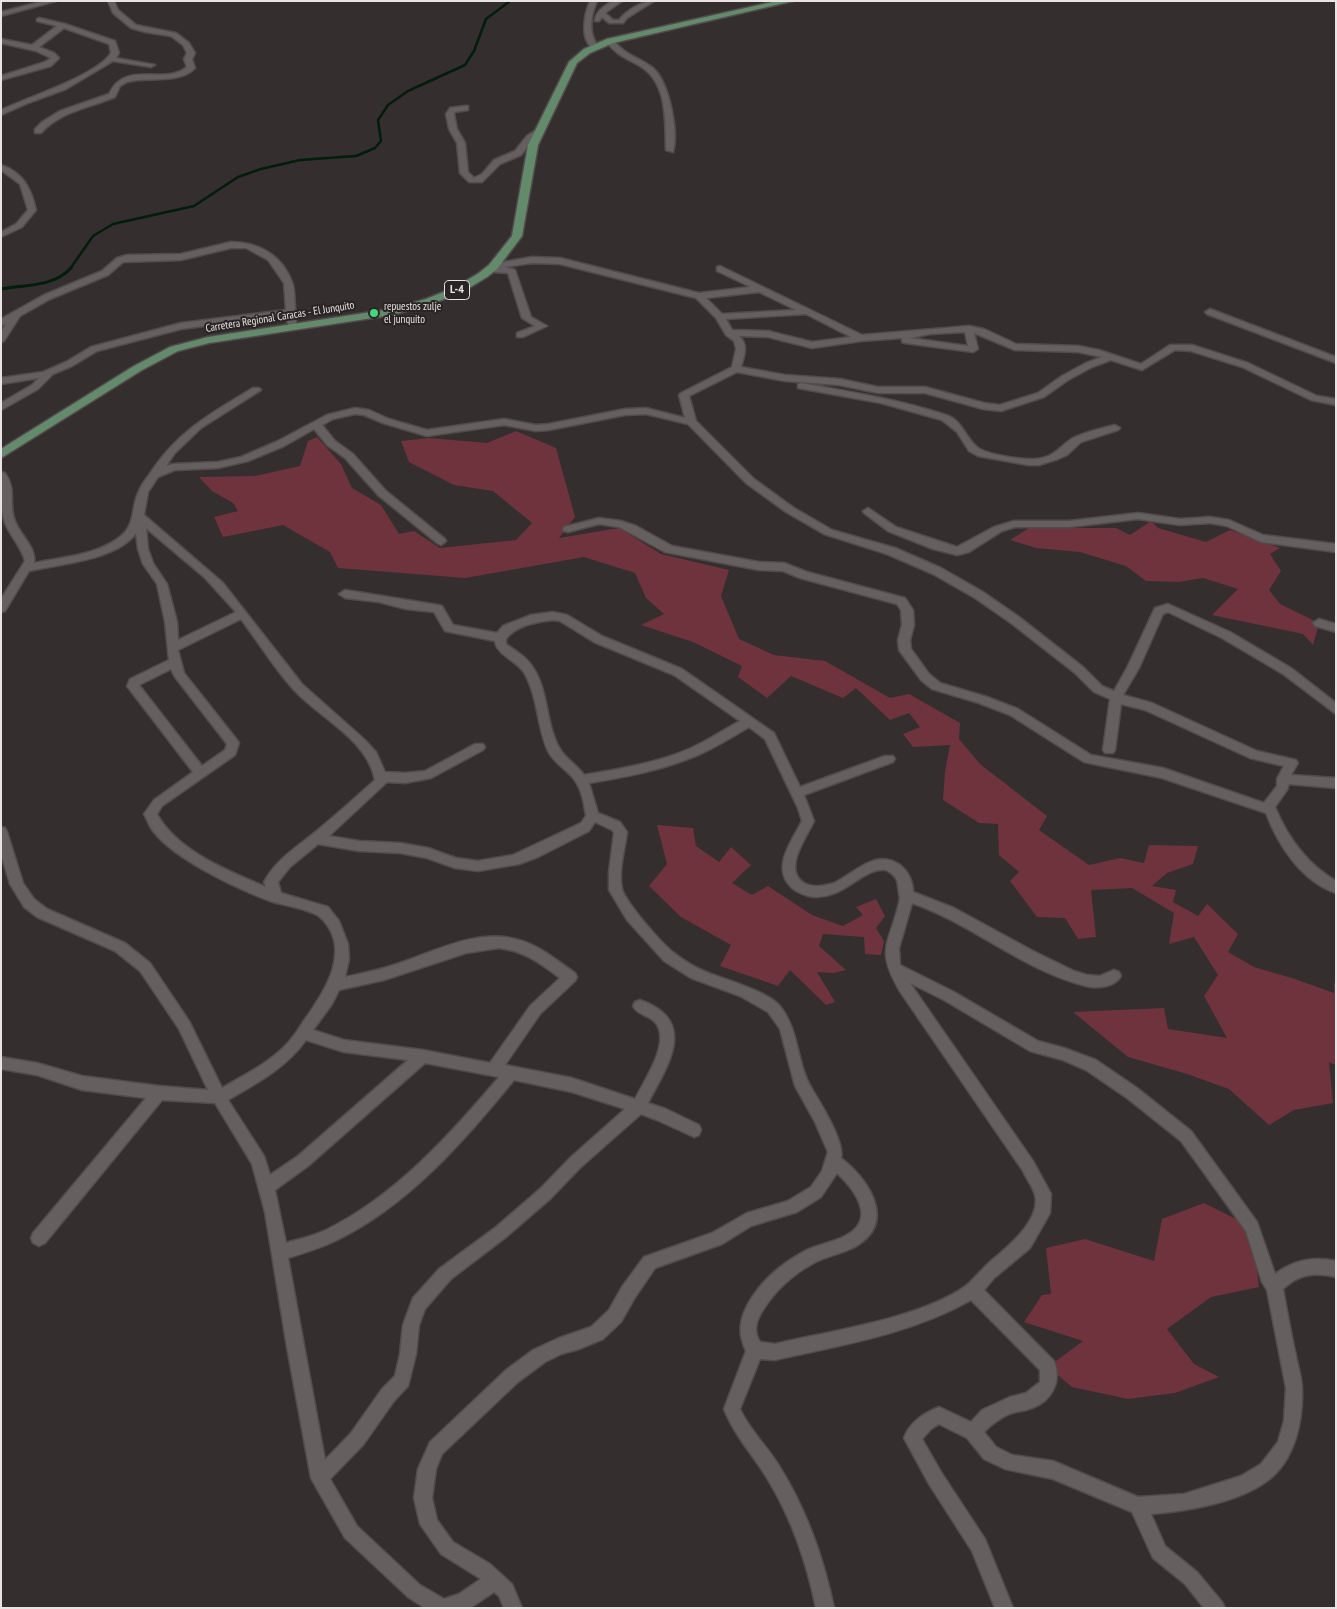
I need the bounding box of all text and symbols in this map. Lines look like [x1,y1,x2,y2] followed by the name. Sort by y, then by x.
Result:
[444,280,470,300] road number: L-4
[205,299,355,335] street label: Carretera Regional Caracas - El Junquito
[384,300,441,326] place label: repuestos zulje el junquito
[368,307,380,319] marker: repuestos zulje el junquito

